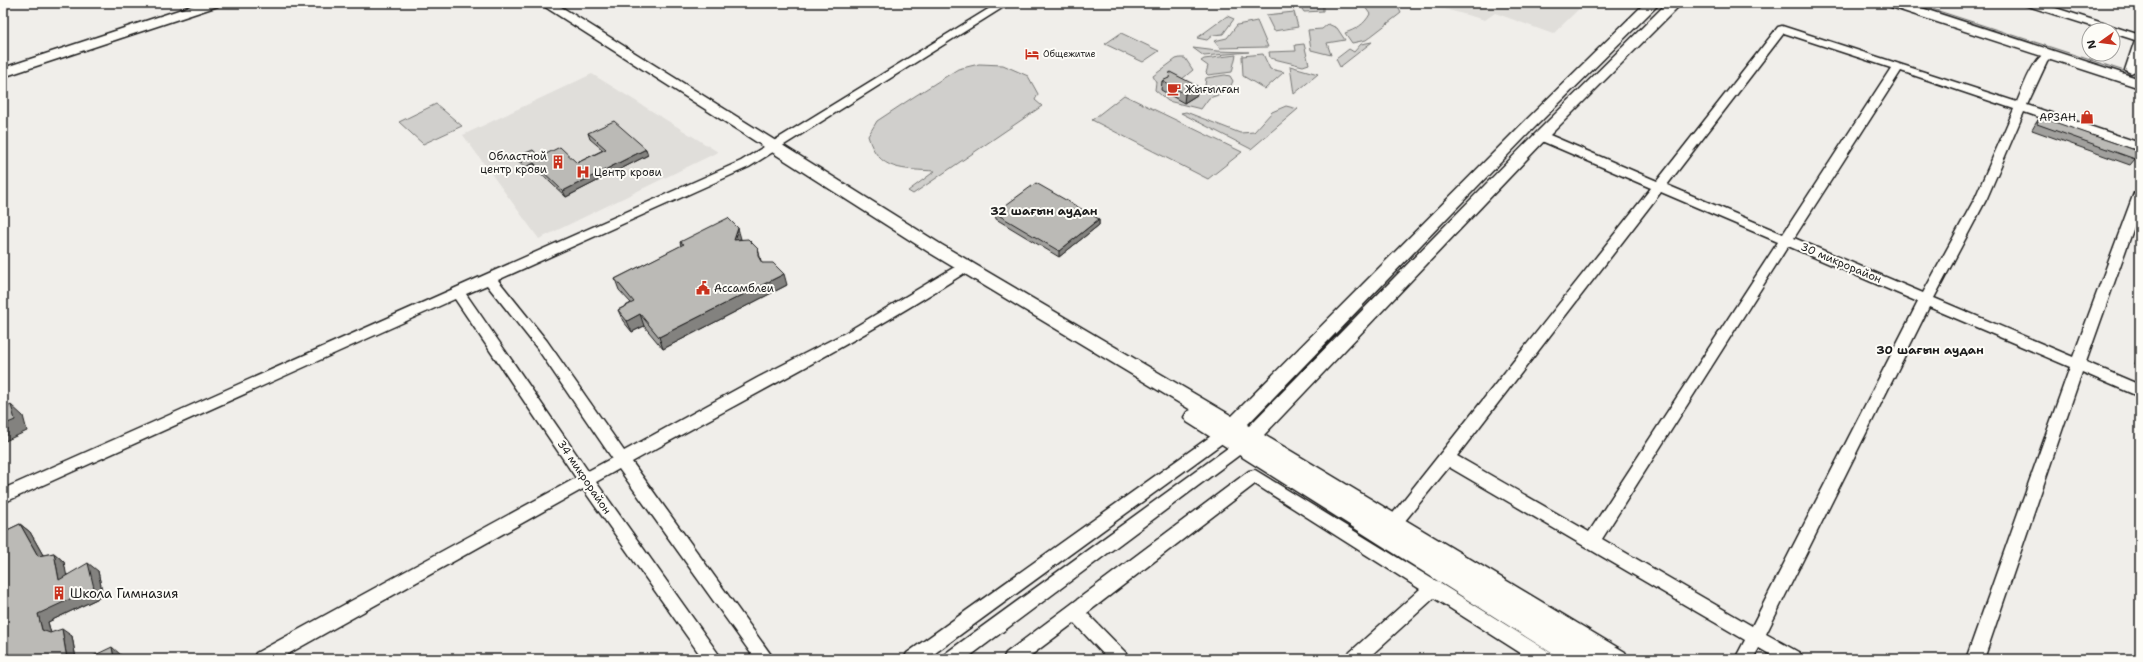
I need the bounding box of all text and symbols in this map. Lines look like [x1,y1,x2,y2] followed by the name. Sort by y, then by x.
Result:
[2081,22,2121,62] north arrow
[2083,38,2100,50] text: N
[1024,46,1040,62] hotel icon: Общежитие
[1043,48,1096,60] place label: Общежитие
[1166,81,1182,97] cafe icon: Жығылған
[1185,82,1240,97] place label: Жығылған
[2079,109,2095,125] shop icon: АРЗАН
[2039,110,2076,125] place label: АРЗАН
[480,149,547,177] place label: Областной центр крови
[550,154,566,170] building icon: Областной центр крови
[575,164,591,180] hospital icon: Центр крови
[594,165,662,180] place label: Центр крови
[990,203,1098,219] district label: 32 шағын аудан
[1798,239,1884,287] street label: 30 микрорайон
[695,280,711,296] public building icon: Ассамблеи
[714,281,774,296] place label: Ассамблеи
[1876,342,1984,358] district label: 30 шағын аудан
[554,437,614,517] street label: 34 микрорайон
[51,585,67,601] building icon: Школа Гимназия
[70,585,178,602] place label: Школа Гимназия

